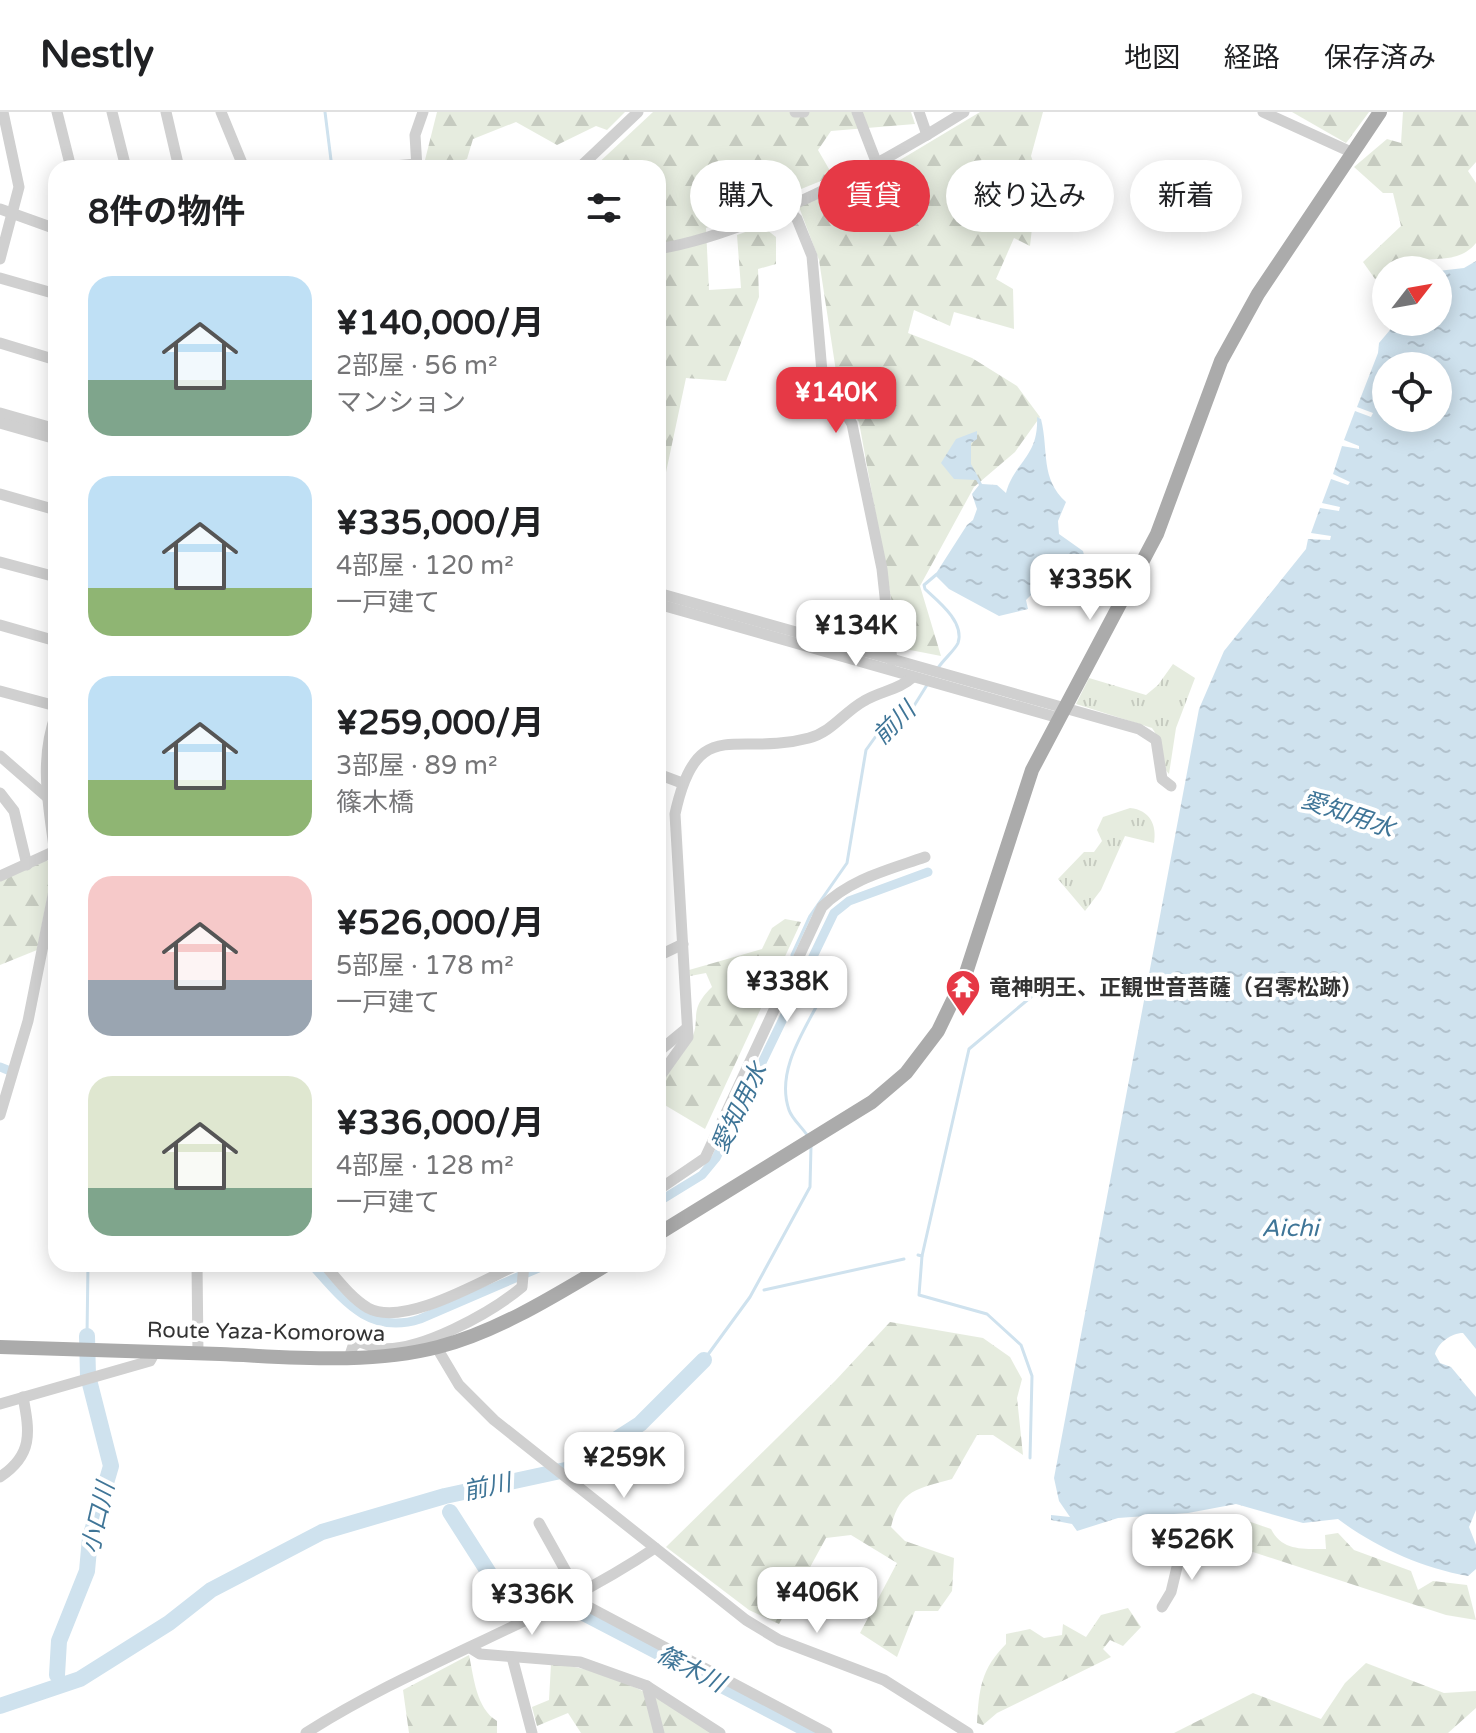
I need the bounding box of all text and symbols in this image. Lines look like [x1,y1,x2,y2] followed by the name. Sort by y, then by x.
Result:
[40,32,154,78] text: Nestly
[1124,41,1180,75] text: 地図
[1224,41,1280,75] text: 経路
[1324,41,1436,75] text: 保存済み
[690,160,802,232] chip: 購入
[818,160,930,232] chip: 賃貸
[946,160,1114,232] chip: 絞り込み
[1130,160,1242,232] chip: 新着
[582,186,626,230] icon: filters
[88,192,245,233] text: 8件の物件
[1372,256,1452,336] north arrow
[1372,256,1452,432] map controls
[336,303,544,344] text: ¥140,000/月
[152,308,248,404] icon: home
[336,350,498,381] text: 2部屋 · 56 m²
[1372,352,1452,432] button: locate
[780,367,892,435] pin: ¥140K
[794,377,878,408] text: ¥140K
[336,387,466,418] text: マンション
[336,503,544,544] text: ¥335,000/月
[152,508,248,604] icon: home
[336,550,514,581] text: 4部屋 · 120 m²
[1034,554,1146,622] pin: ¥335K
[1048,564,1132,595] text: ¥335K
[336,587,440,618] text: 一戸建て
[800,600,912,668] pin: ¥134K
[814,610,898,641] text: ¥134K
[867,694,924,751] water label: 前川
[336,703,544,744] text: ¥259,000/月
[152,708,248,804] icon: home
[336,750,498,781] text: 3部屋 · 89 m²
[1298,785,1401,845] water label: 愛知用水
[336,787,414,818] text: 篠木橋
[336,903,544,944] text: ¥526,000/月
[152,908,248,1004] icon: home
[336,950,514,981] text: 5部屋 · 178 m²
[731,956,843,1024] pin: ¥338K
[745,966,829,997] text: ¥338K
[944,968,982,1018] temple icon: 竜神明王、正観世音菩薩（召零松跡）
[989,975,1363,1001] place label: 竜神明王、正観世音菩薩（召零松跡）
[336,987,440,1018] text: 一戸建て
[705,1056,775,1158] water label: 愛知用水
[336,1103,544,1144] text: ¥336,000/月
[152,1108,248,1204] icon: home
[336,1150,514,1181] text: 4部屋 · 128 m²
[336,1187,440,1218] text: 一戸建て
[1261,1214,1322,1243] water label: Aichi
[147,1317,385,1347] street label: Route Yaza-Komorowa
[568,1432,680,1500] pin: ¥259K
[582,1442,666,1473] text: ¥259K
[461,1468,517,1507] water label: 前川
[76,1477,121,1556] water label: 小口川
[1136,1514,1248,1582] pin: ¥526K
[1150,1524,1234,1555] text: ¥526K
[761,1567,873,1635] pin: ¥406K
[476,1569,588,1637] pin: ¥336K
[775,1577,859,1608] text: ¥406K
[490,1579,574,1610] text: ¥336K
[652,1640,732,1700] water label: 篠木川

